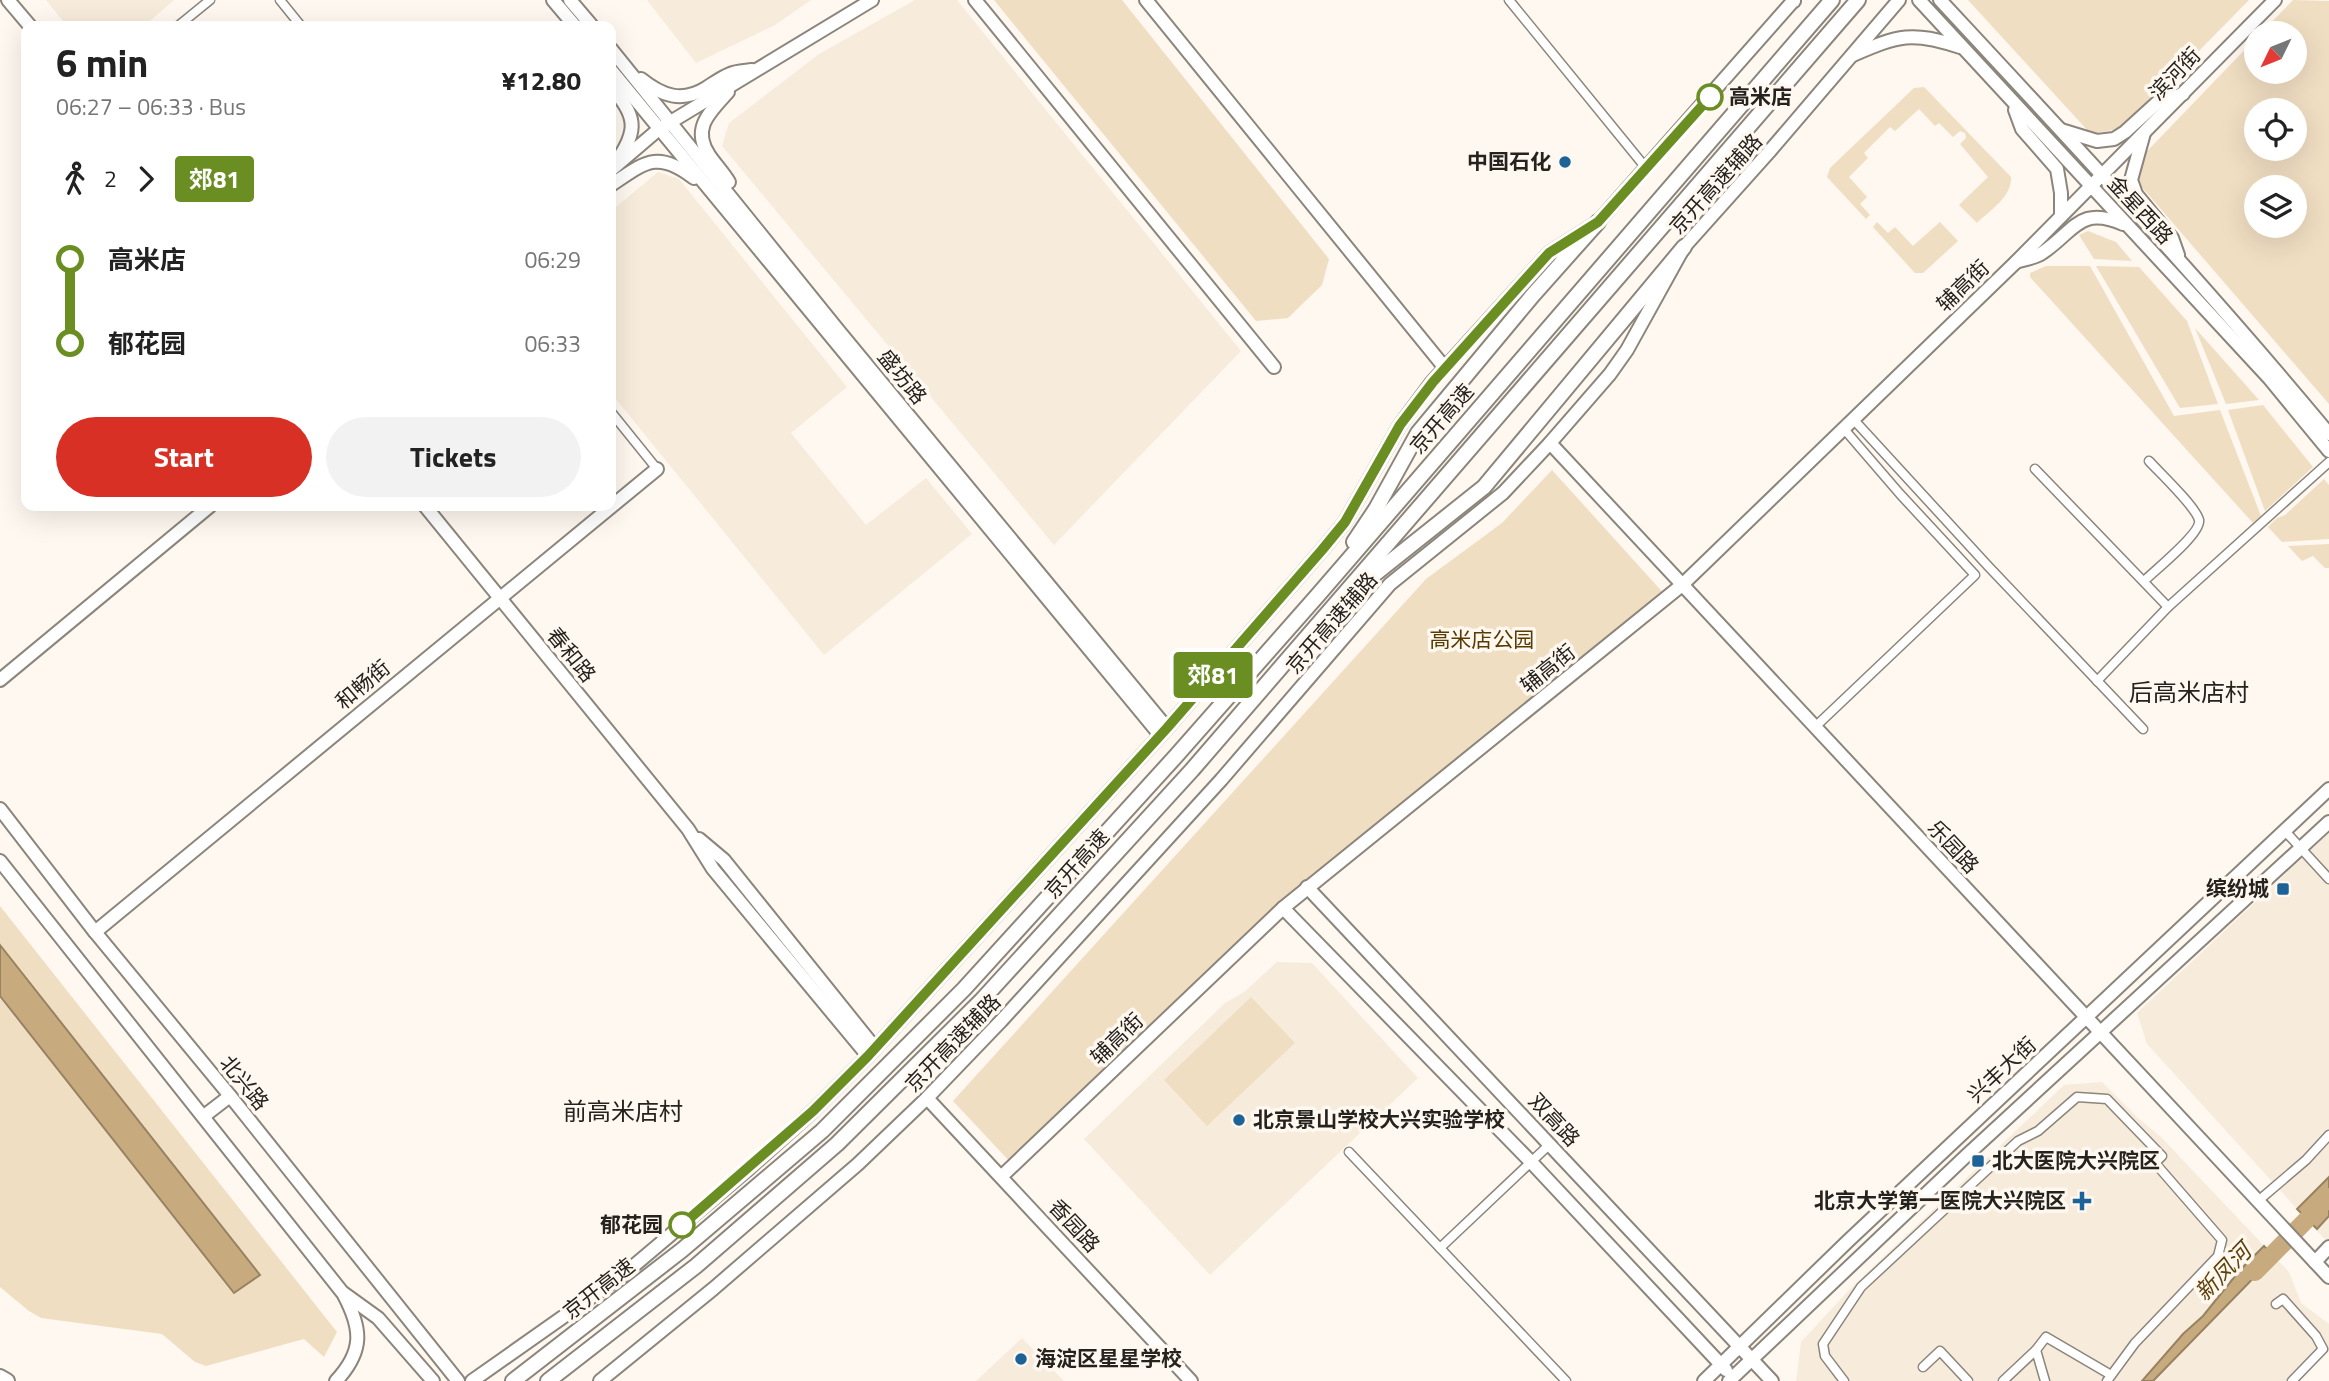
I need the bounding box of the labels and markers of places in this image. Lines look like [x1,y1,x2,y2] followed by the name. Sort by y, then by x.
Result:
[1729,80,1792,112] place label: 高米店
[1697,84,1723,110] marker: 高米店
[1467,145,1551,177] place label: 中国石化
[1557,154,1573,170] marker: 中国石化
[2206,872,2269,904] place label: 缤纷城
[2275,881,2291,897] marker: 缤纷城
[1253,1103,1505,1135] place label: 北京景山学校大兴实验学校
[1231,1112,1247,1128] marker: 北京景山学校大兴实验学校
[1992,1144,2160,1176] place label: 北大医院大兴院区
[1970,1153,1986,1169] marker: 北大医院大兴院区
[1814,1184,2066,1216] place label: 北京大学第一医院大兴院区
[2072,1191,2092,1211] marker: 北京大学第一医院大兴院区
[600,1208,663,1240] place label: 郁花园
[669,1212,695,1238] marker: 郁花园
[1035,1342,1182,1374] place label: 海淀区星星学校
[1013,1351,1029,1367] marker: 海淀区星星学校

